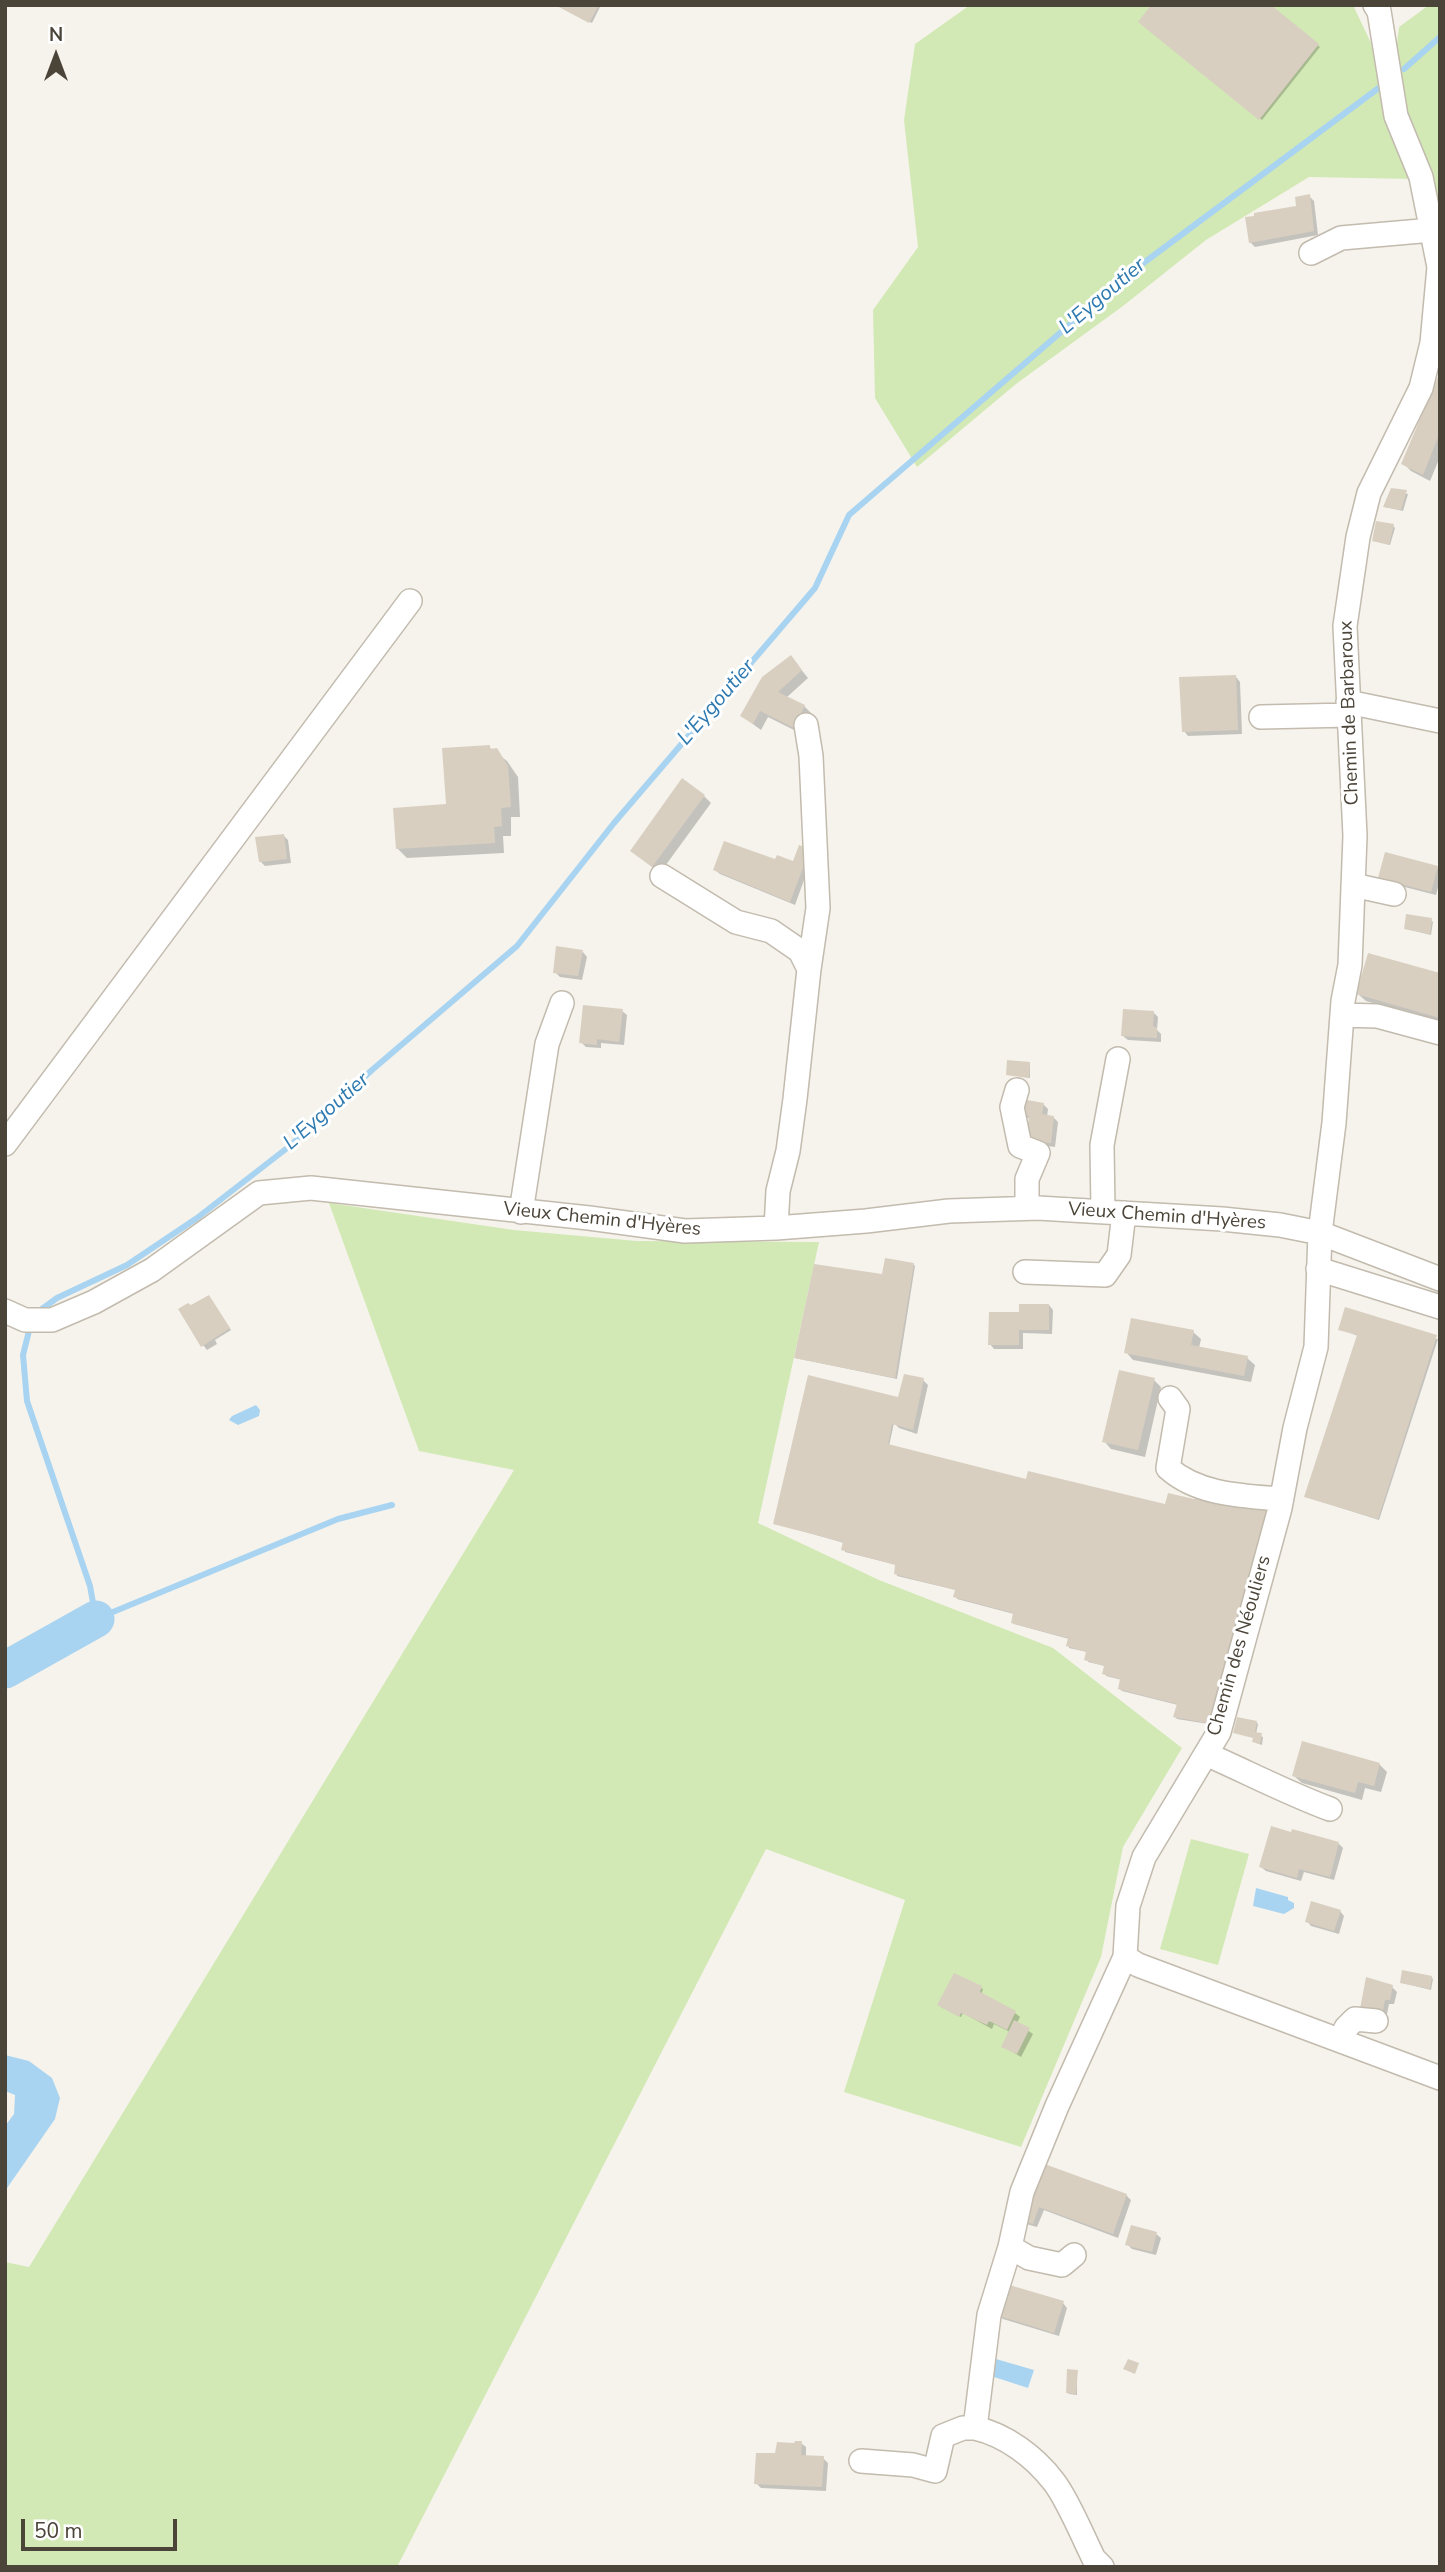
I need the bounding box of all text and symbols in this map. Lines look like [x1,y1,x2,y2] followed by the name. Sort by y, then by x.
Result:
[21,21,91,91] north arrow
[49,22,63,48] text: N
[1055,253,1151,341] water label: L'Eygoutier
[1335,620,1365,806] street label: Chemin de Barbaroux
[673,655,761,751] water label: L'Eygoutier
[279,1068,375,1156] water label: L'Eygoutier
[502,1198,702,1242] street label: Vieux Chemin d'Hyères
[1067,1199,1267,1235] street label: Vieux Chemin d'Hyères
[1203,1553,1277,1739] street label: Chemin des Néouliers
[24,2506,180,2550] scale bar
[34,2517,83,2545] text: 50 m

